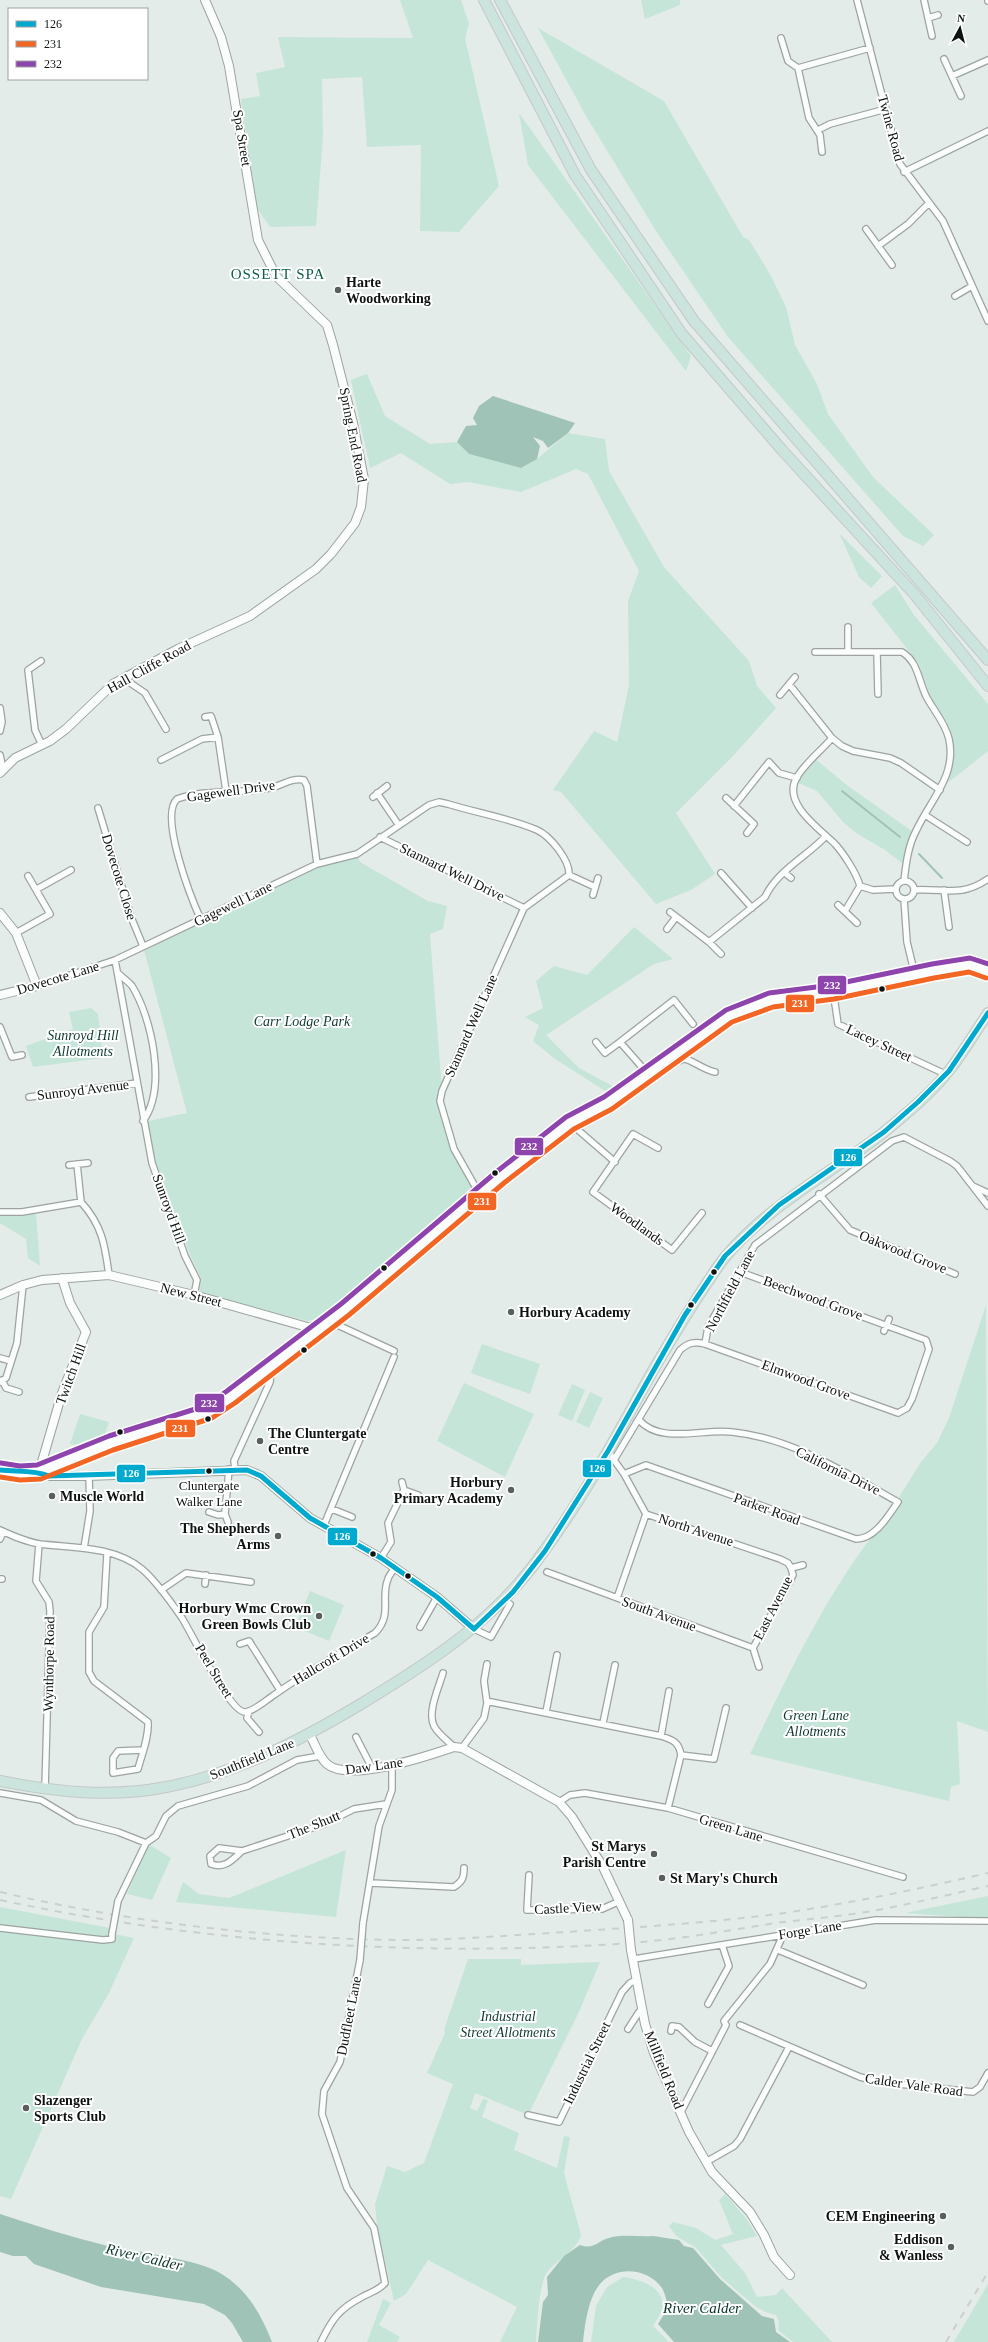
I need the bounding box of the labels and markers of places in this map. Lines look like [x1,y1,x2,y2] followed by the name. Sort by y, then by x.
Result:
[346,275,431,306] place label: Harte Woodworking
[333,285,343,295] marker: Harte Woodworking
[877,984,887,994] unlabelled marker
[490,1168,500,1178] unlabelled marker
[379,1263,389,1273] unlabelled marker
[709,1267,719,1277] unlabelled marker
[686,1300,696,1310] unlabelled marker
[519,1305,631,1320] place label: Horbury Academy
[506,1307,516,1317] marker: Horbury Academy
[299,1345,309,1355] unlabelled marker
[203,1414,213,1424] unlabelled marker
[268,1426,366,1457] place label: The Cluntergate Centre
[115,1427,125,1437] unlabelled marker
[255,1436,265,1446] marker: The Cluntergate Centre
[204,1466,214,1476] marker: Cluntergate Walker Lane
[394,1475,503,1506] place label: Horbury Primary Academy
[176,1478,242,1509] place label: Cluntergate Walker Lane
[506,1485,516,1495] marker: Horbury Primary Academy
[60,1489,144,1504] place label: Muscle World
[47,1491,57,1501] marker: Muscle World
[180,1521,271,1552] place label: The Shepherds Arms
[273,1531,283,1541] marker: The Shepherds Arms
[368,1549,378,1559] unlabelled marker
[403,1571,413,1581] unlabelled marker
[179,1601,311,1632] place label: Horbury Wmc Crown Green Bowls Club
[314,1611,324,1621] marker: Horbury Wmc Crown Green Bowls Club
[563,1839,647,1870] place label: St Marys Parish Centre
[649,1849,659,1859] marker: St Marys Parish Centre
[670,1871,778,1886] place label: St Mary's Church
[657,1873,667,1883] marker: St Mary's Church
[34,2093,106,2124] place label: Slazenger Sports Club
[21,2103,31,2113] marker: Slazenger Sports Club
[826,2209,935,2224] place label: CEM Engineering
[938,2211,948,2221] marker: CEM Engineering
[879,2232,944,2263] place label: Eddison & Wanless
[946,2242,956,2252] marker: Eddison & Wanless

